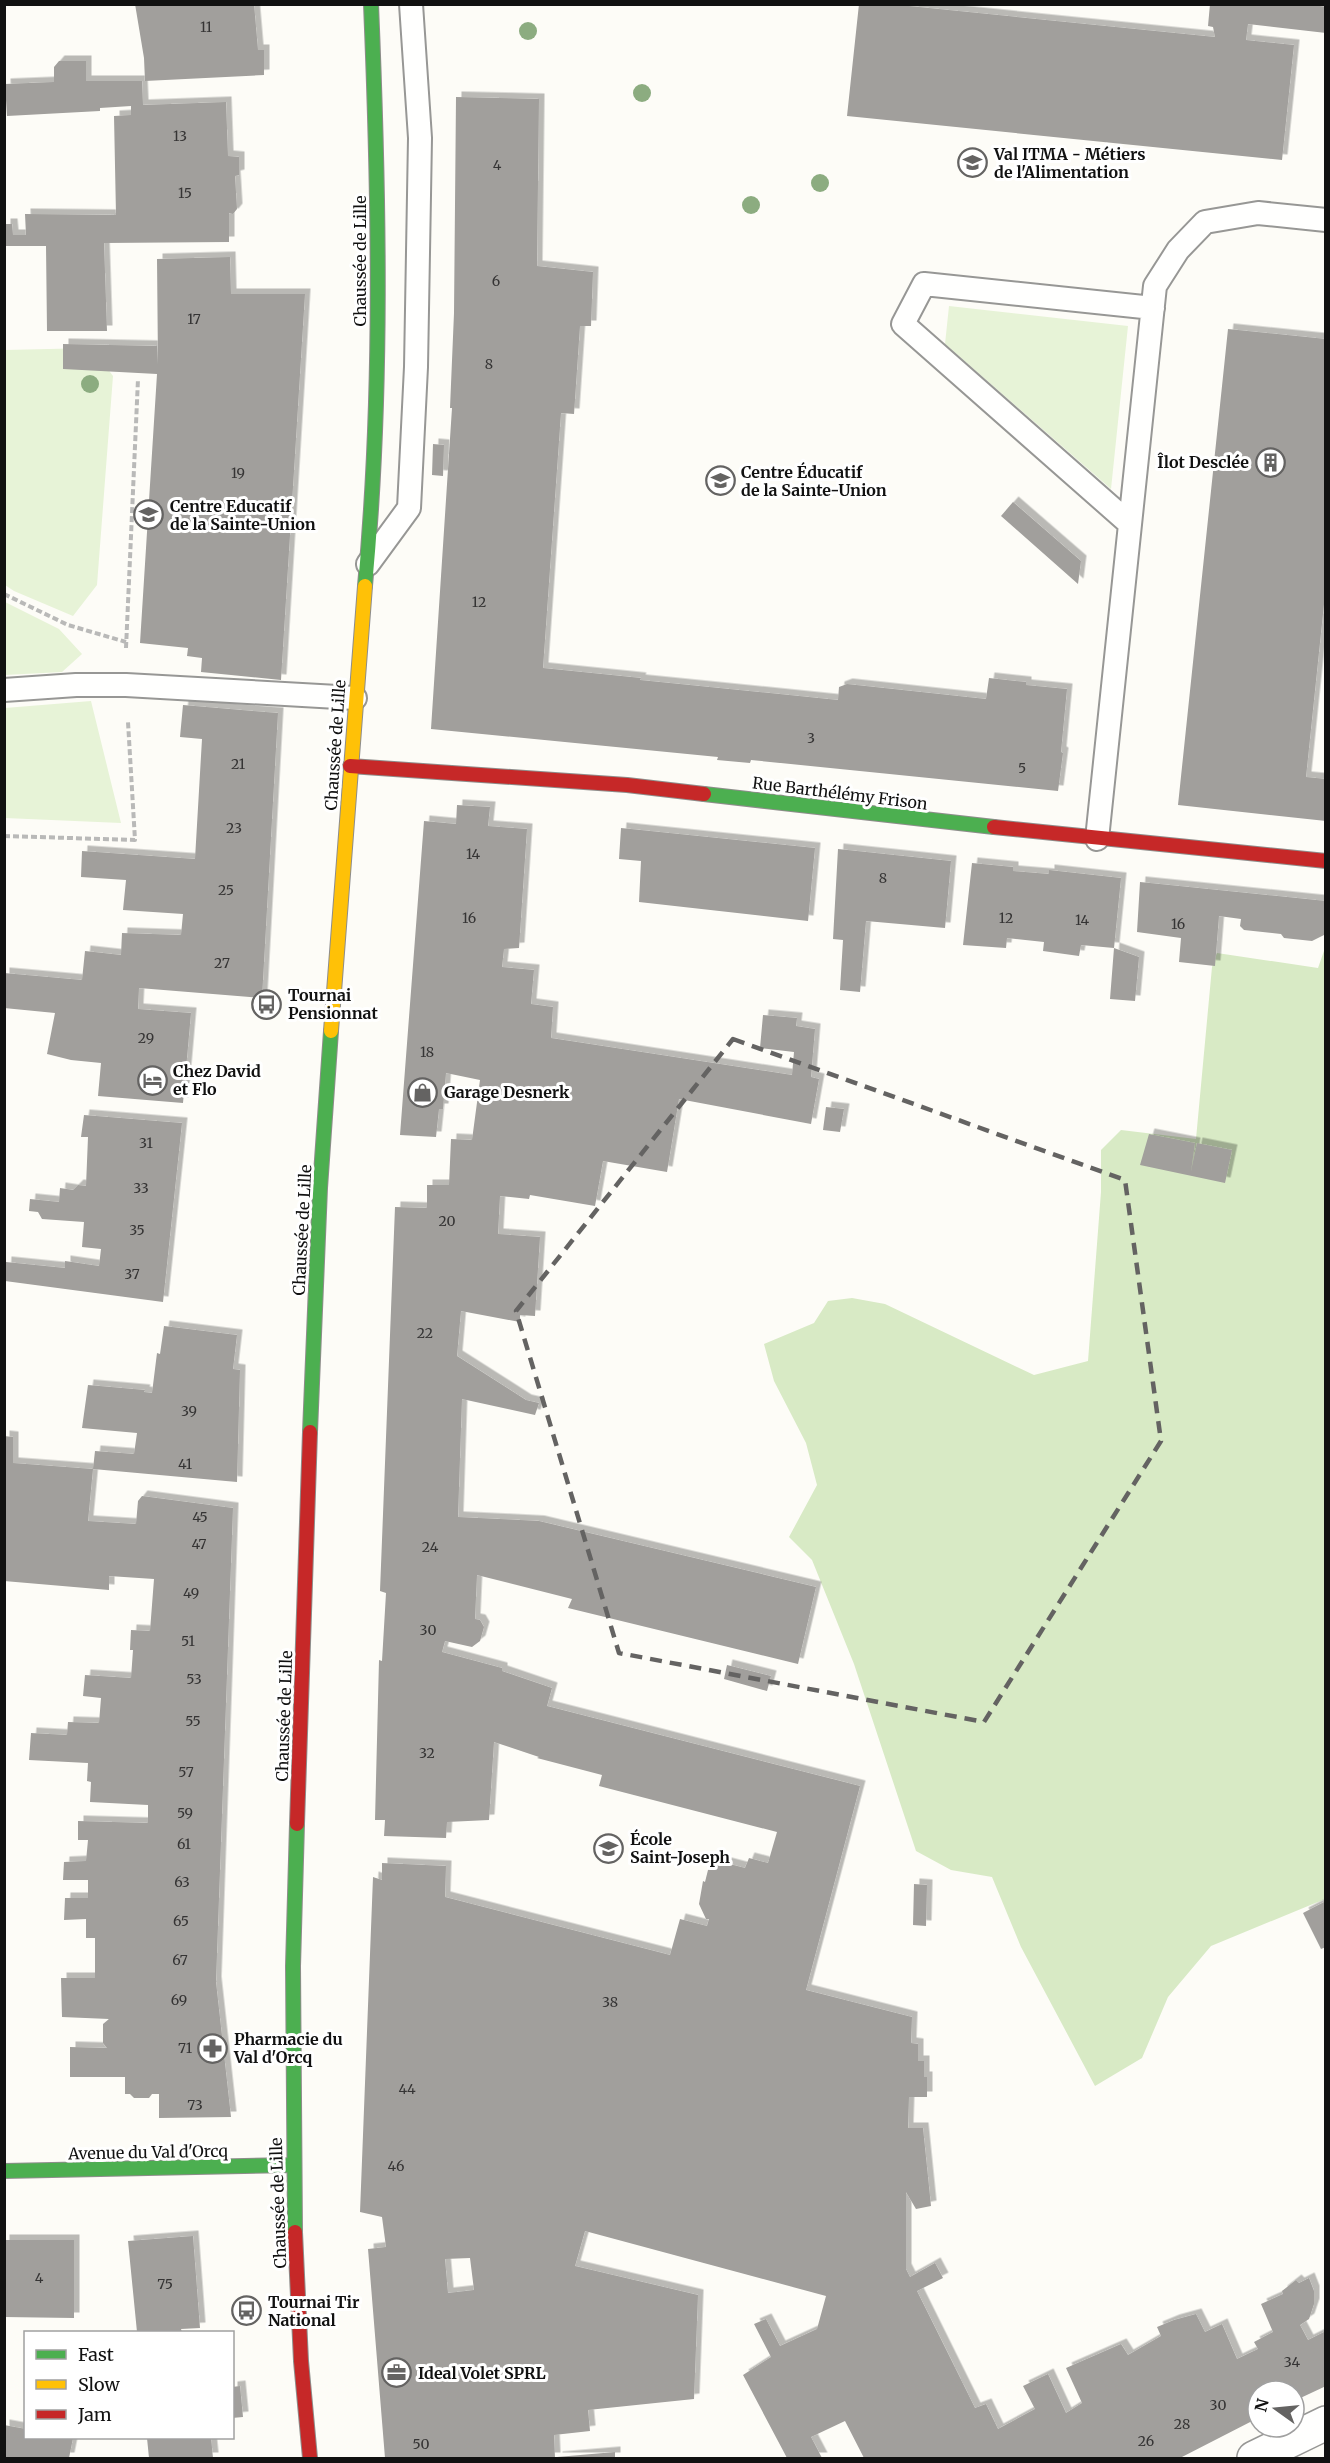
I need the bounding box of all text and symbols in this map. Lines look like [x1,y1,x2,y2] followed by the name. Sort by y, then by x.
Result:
[200,18,212,36] house number: 11
[173,127,187,145] house number: 13
[993,144,1146,182] place label: Val ITMA - Métiers de l'Alimentation
[957,147,989,179] school or university icon: Val ITMA - Métiers de l'Alimentation
[493,156,502,174] house number: 4
[178,184,192,202] house number: 15
[350,195,370,327] street label: Chaussée de Lille
[492,272,500,290] house number: 6
[187,310,201,328] house number: 17
[485,355,493,373] house number: 8
[1254,446,1286,478] building icon: Îlot Desclée
[1157,452,1249,472] place label: Îlot Desclée
[741,462,887,500] place label: Centre Éducatif de la Sainte-Union
[231,464,245,482] house number: 19
[704,465,736,497] school or university icon: Centre Éducatif de la Sainte-Union
[170,496,316,534] place label: Centre Educatif de la Sainte-Union
[133,499,165,531] school or university icon: Centre Educatif de la Sainte-Union
[472,593,486,611] house number: 12
[320,679,350,811] street label: Chaussée de Lille
[807,729,815,747] house number: 3
[231,755,245,773] house number: 21
[1018,759,1026,777] house number: 5
[751,772,929,814] street label: Rue Barthélémy Frison
[226,819,242,837] house number: 23
[466,845,480,863] house number: 14
[879,869,887,887] house number: 8
[218,881,234,899] house number: 25
[462,909,476,927] house number: 16
[999,909,1013,927] house number: 12
[1075,911,1089,929] house number: 14
[1171,915,1185,933] house number: 16
[214,954,230,972] house number: 27
[288,985,378,1023] place label: Tournai Pensionnat
[251,988,283,1020] bus stop icon: Tournai Pensionnat
[138,1029,154,1047] house number: 29
[420,1043,434,1061] house number: 18
[173,1061,261,1099] place label: Chez David et Flo
[136,1064,168,1096] hotel icon: Chez David et Flo
[407,1076,439,1108] shop icon: Garage Desnerk
[444,1082,570,1102] place label: Garage Desnerk
[139,1134,153,1152] house number: 31
[289,1164,315,1296] street label: Chaussée de Lille
[133,1179,149,1197] house number: 33
[438,1212,456,1230] house number: 20
[129,1221,145,1239] house number: 35
[124,1265,140,1283] house number: 37
[417,1324,433,1342] house number: 22
[181,1402,197,1420] house number: 39
[178,1455,192,1473] house number: 41
[192,1508,208,1526] house number: 45
[191,1535,207,1553] house number: 47
[422,1538,439,1556] house number: 24
[183,1584,199,1602] house number: 49
[420,1621,436,1639] house number: 30
[181,1632,195,1650] house number: 51
[272,1650,296,1782] street label: Chaussée de Lille
[186,1670,202,1688] house number: 53
[185,1712,201,1730] house number: 55
[419,1744,435,1762] house number: 32
[178,1763,194,1781] house number: 57
[177,1804,193,1822] house number: 59
[630,1829,730,1867] place label: École Saint-Joseph
[593,1832,625,1864] school or university icon: École Saint-Joseph
[177,1835,191,1853] house number: 61
[174,1873,190,1891] house number: 63
[173,1912,189,1930] house number: 65
[172,1951,188,1969] house number: 67
[171,1991,187,2009] house number: 69
[602,1993,618,2011] house number: 38
[233,2029,343,2067] place label: Pharmacie du Val d'Orcq
[197,2032,229,2064] pharmacy icon: Pharmacie du Val d'Orcq
[178,2039,192,2057] house number: 71
[398,2080,416,2098] house number: 44
[187,2096,203,2114] house number: 73
[266,2137,290,2269] street label: Chaussée de Lille
[67,2141,229,2163] street label: Avenue du Val d'Orcq
[388,2157,404,2175] house number: 46
[35,2269,44,2287] house number: 4
[157,2275,173,2293] house number: 75
[268,2292,360,2330] place label: Tournai Tir National
[231,2295,263,2327] bus stop icon: Tournai Tir National
[24,2331,234,2439] legend
[78,2343,114,2366] text: Fast
[1284,2353,1301,2371] house number: 34
[381,2357,413,2389] office icon: Ideal Volet SPRL
[418,2363,546,2383] place label: Ideal Volet SPRL
[78,2373,121,2396] text: Slow
[1246,2379,1306,2439] north arrow
[1210,2396,1226,2414] house number: 30
[1250,2396,1273,2414] text: N
[77,2403,112,2426] text: Jam
[1174,2415,1190,2433] house number: 28
[1138,2432,1154,2450] house number: 26
[413,2435,429,2453] house number: 50

